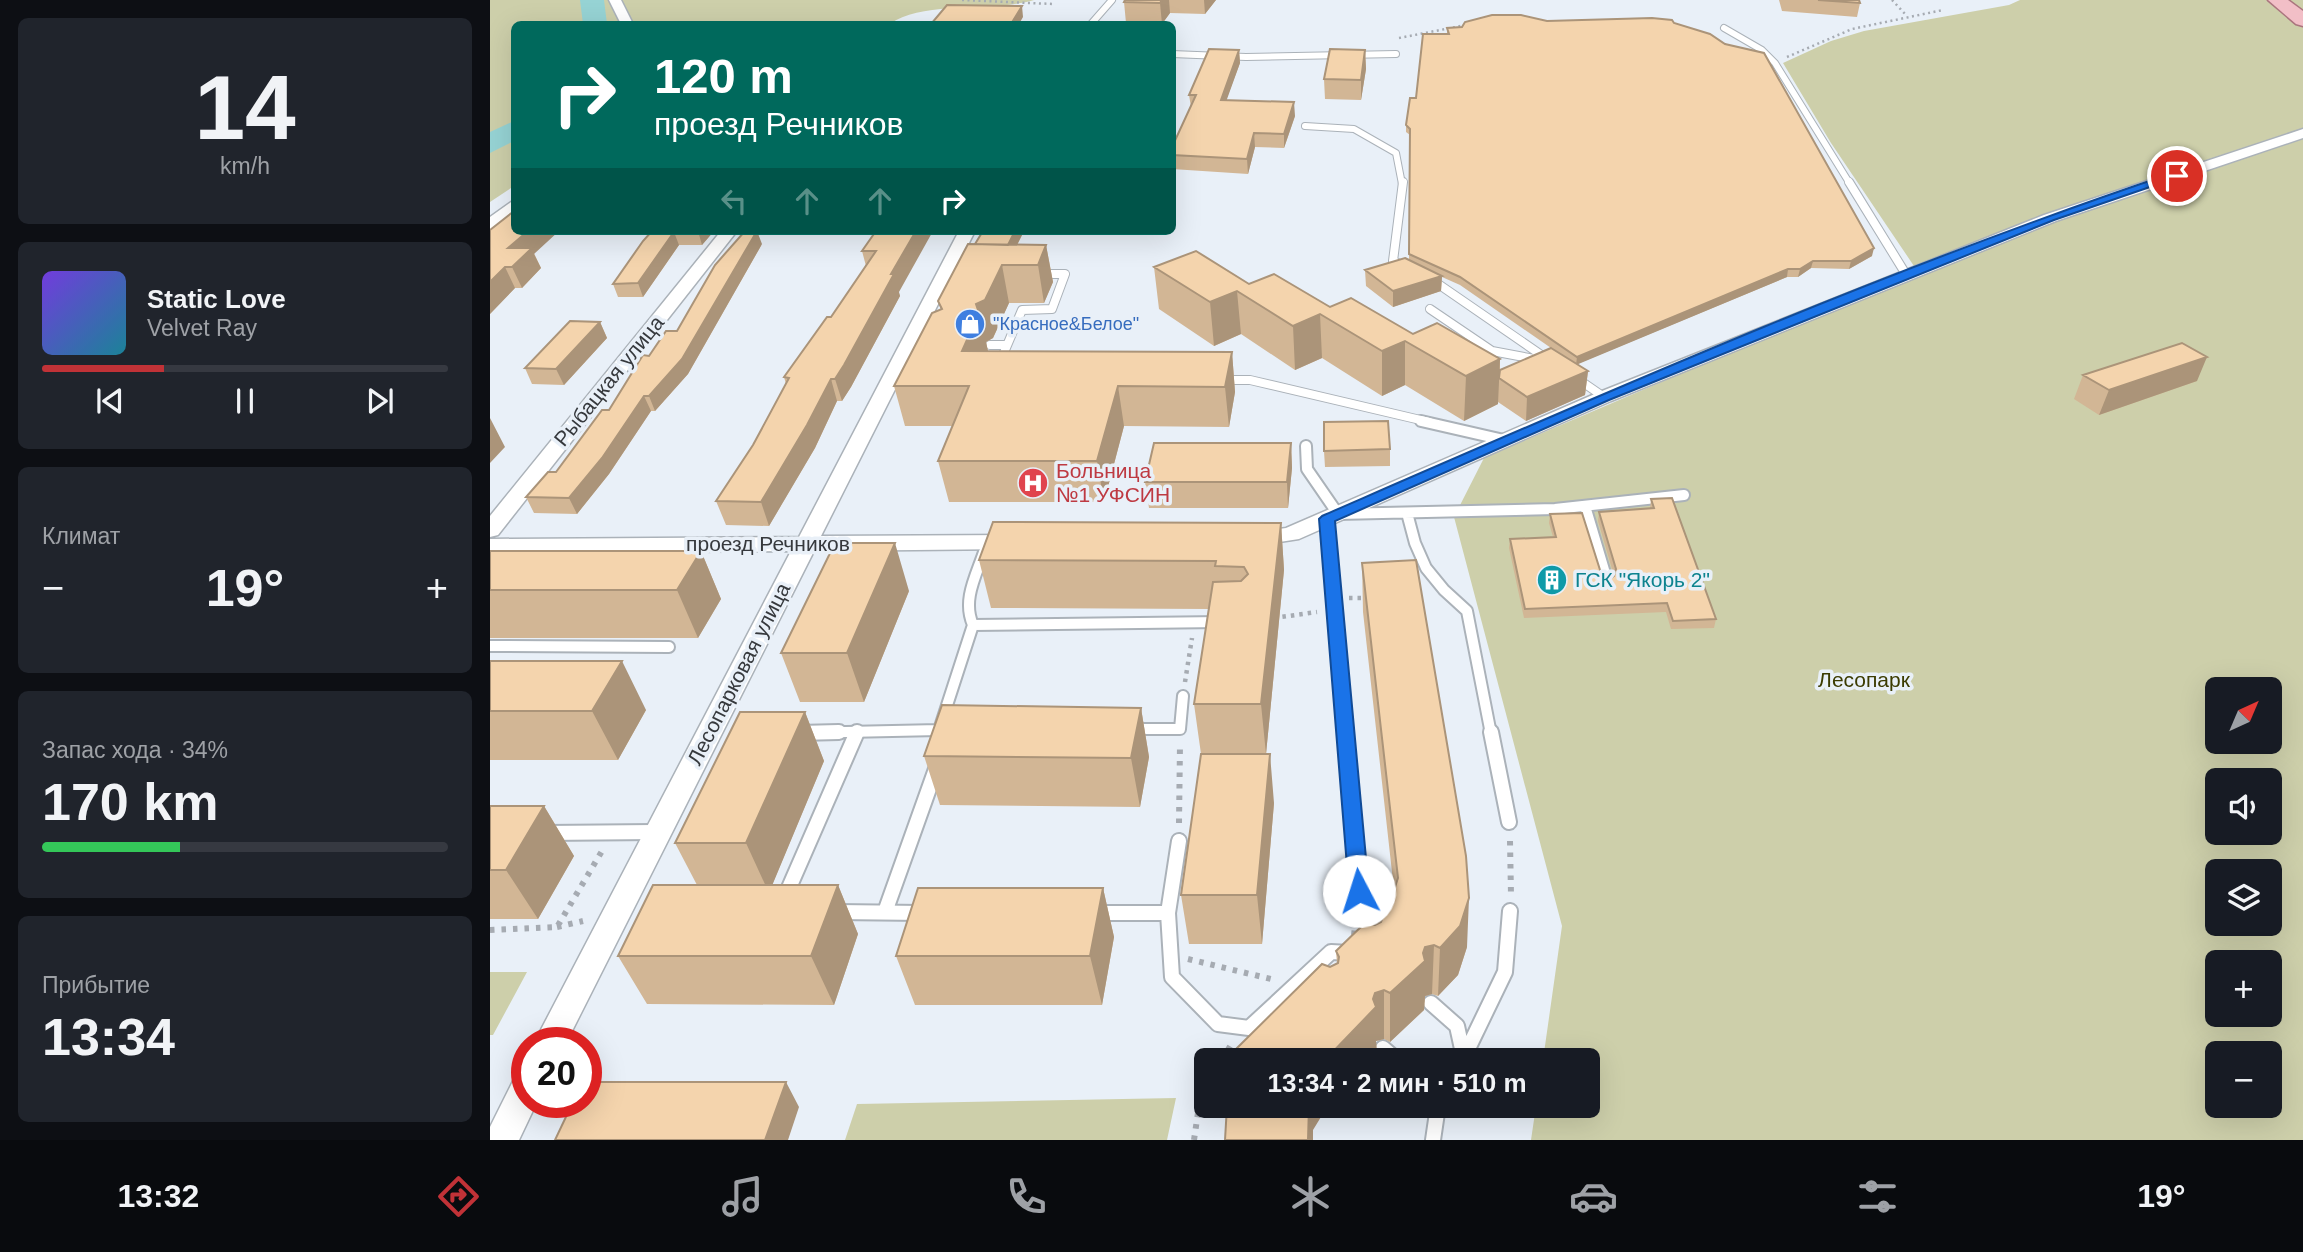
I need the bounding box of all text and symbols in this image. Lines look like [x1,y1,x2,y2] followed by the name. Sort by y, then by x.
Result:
[539,49,630,140] icon: right
[654,49,793,103] text: 120 m
[194,57,296,158] text: 14
[654,106,904,142] text: проезд Речников
[2147,146,2207,206] pin
[220,153,270,179] text: km/h
[2158,157,2196,195] icon: arrive
[715,182,753,220] icon: left
[788,182,826,220] icon: ahead
[861,182,899,220] icon: ahead
[934,182,972,220] icon: right
[147,284,286,314] text: Static Love
[953,307,987,341] shop icon: "Красное&Белое"
[549,311,668,450] street label: Рыбацкая улица
[993,314,1139,334] place label: "Красное&Белое"
[147,315,257,341] text: Velvet Ray
[91,382,129,420] icon: previous
[226,382,264,420] icon: pause
[361,382,399,420] icon: next
[1056,459,1170,506] place label: Больница №1 УФСИН
[1016,466,1050,500] hospital icon: Больница №1 УФСИН
[42,523,120,549] text: Климат
[686,532,850,555] street label: проезд Речников
[206,559,284,617] text: 19°
[1535,563,1569,597] building icon: ГСК "Якорь 2"
[42,567,64,609] text: −
[426,567,448,609] text: +
[1575,568,1710,591] place label: ГСК "Якорь 2"
[683,579,795,769] street label: Лесопарковая улица
[1818,668,1911,691] park label: Лесопарк
[2205,677,2282,754] north arrow
[2205,677,2282,1118] map controls
[42,737,228,763] text: Запас хода · 34%
[2205,768,2282,845] button: sound
[42,773,218,831] text: 170 km
[1322,854,1396,928] position arrow
[2205,859,2282,936] button: layers
[2205,950,2282,1027] button: +
[42,972,150,998] text: Прибытие
[42,1008,175,1066] text: 13:34
[511,1027,602,1118] speed limit sign: 20
[2205,1041,2282,1118] button: −
[1267,1068,1527,1098] text: 13:34 · 2 мин · 510 m
[434,1172,483,1221] icon: directions
[718,1172,767,1221] icon: music
[1002,1172,1051,1221] icon: phone
[1286,1172,1335,1221] icon: climate
[1569,1172,1618,1221] icon: car
[1853,1172,1902,1221] icon: filters
[117,1178,199,1214] text: 13:32
[2137,1178,2186,1214] text: 19°

